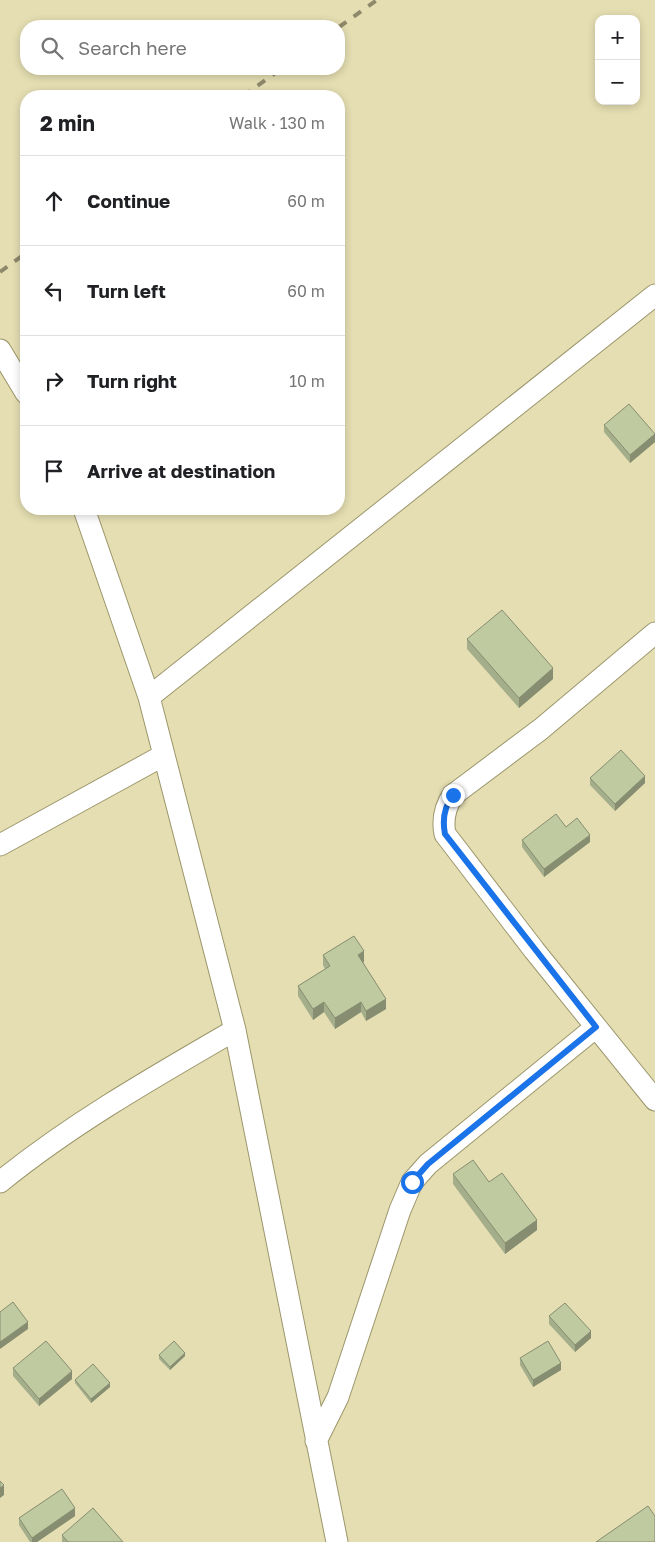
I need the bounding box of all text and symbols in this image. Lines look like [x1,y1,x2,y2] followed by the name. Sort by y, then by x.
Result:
[595,15,640,105] map controls
[595,15,640,60] button: +
[20,20,345,75] search box
[38,34,66,62] icon: search
[78,36,187,59] text: Search here
[595,60,640,105] button: −
[40,110,95,136] text: 2 min
[229,113,325,133] text: Walk · 130 m
[40,187,68,215] icon: ahead
[87,189,170,212] text: Continue
[287,191,325,211] text: 60 m
[40,277,68,305] icon: left
[87,279,166,302] text: Turn left
[287,281,325,301] text: 60 m
[40,367,68,395] icon: right
[87,369,177,392] text: Turn right
[289,371,325,391] text: 10 m
[40,457,68,485] icon: arrive
[87,459,275,482] text: Arrive at destination
[442,784,465,807] route end
[401,1171,424,1194] route start

